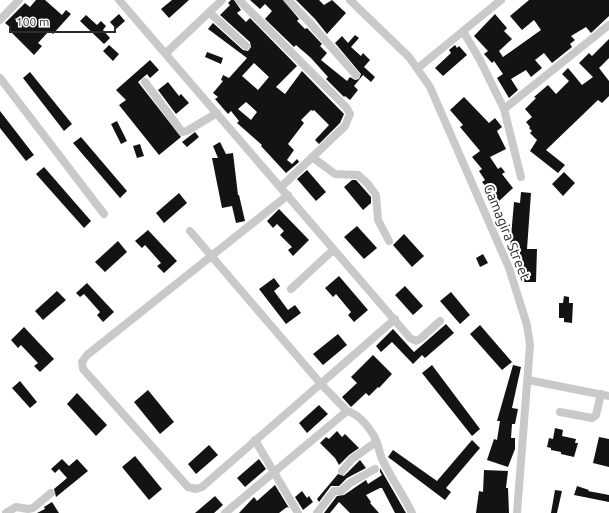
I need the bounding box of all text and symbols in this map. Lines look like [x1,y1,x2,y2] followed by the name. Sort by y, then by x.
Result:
[10,8,115,34] scale bar
[16,15,49,28] text: 100 m
[480,182,534,283] street label: Gamagira Street

